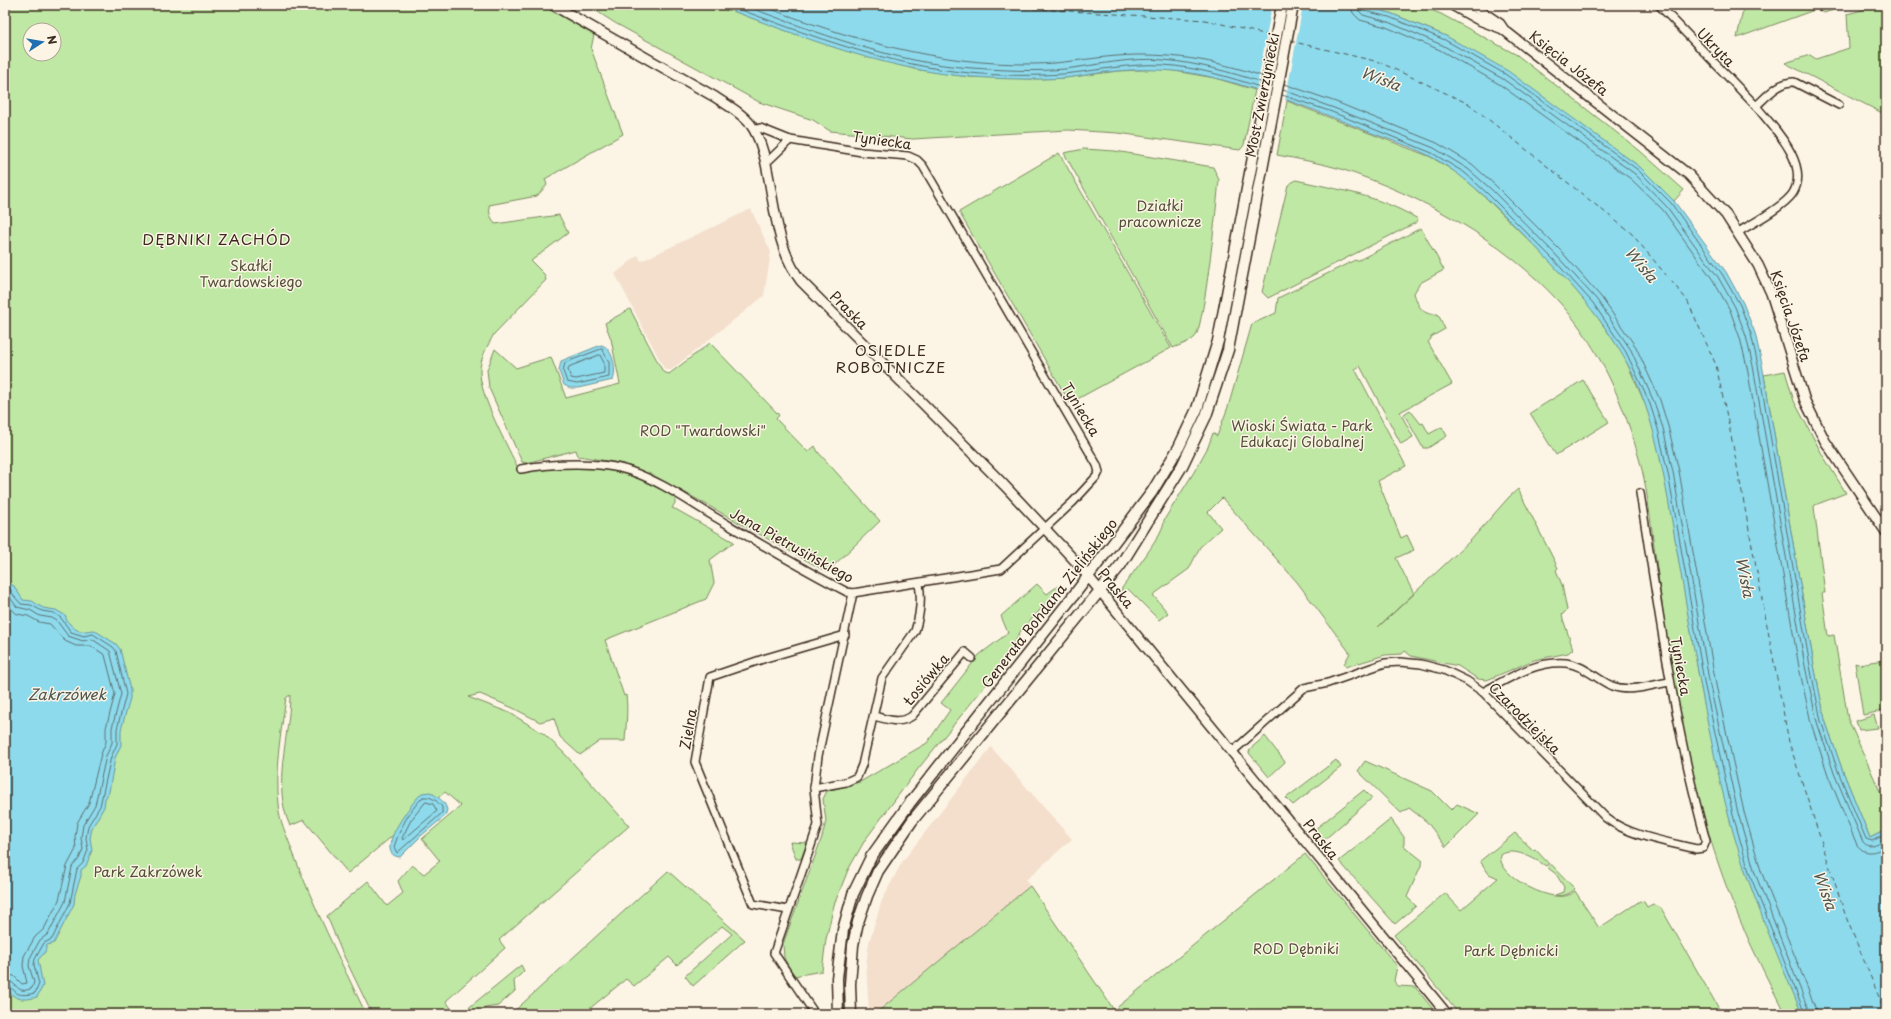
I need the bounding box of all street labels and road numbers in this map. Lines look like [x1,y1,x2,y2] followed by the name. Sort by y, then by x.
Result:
[1692,23,1740,71] street label: Ukryta
[1525,25,1613,101] street label: Księcia Józefa
[1240,31,1284,159] street label: Most Zwierzyniecki
[851,125,913,155] street label: Tyniecka
[1766,268,1817,365] street label: Księcia Józefa
[825,286,873,334] street label: Praska
[1057,378,1105,440] street label: Tyniecka
[726,502,858,588] street label: Jana Pietrusińskiego
[976,514,1122,692] street label: Generała Bohdana Zielińskiego
[1093,563,1139,613] street label: Praska
[1665,635,1697,697] street label: Tyniecka
[898,648,954,710] street label: Łosiówka
[1484,677,1566,759] street label: Czarodziejska
[674,707,702,751] street label: Zielna
[1298,814,1344,864] street label: Praska

